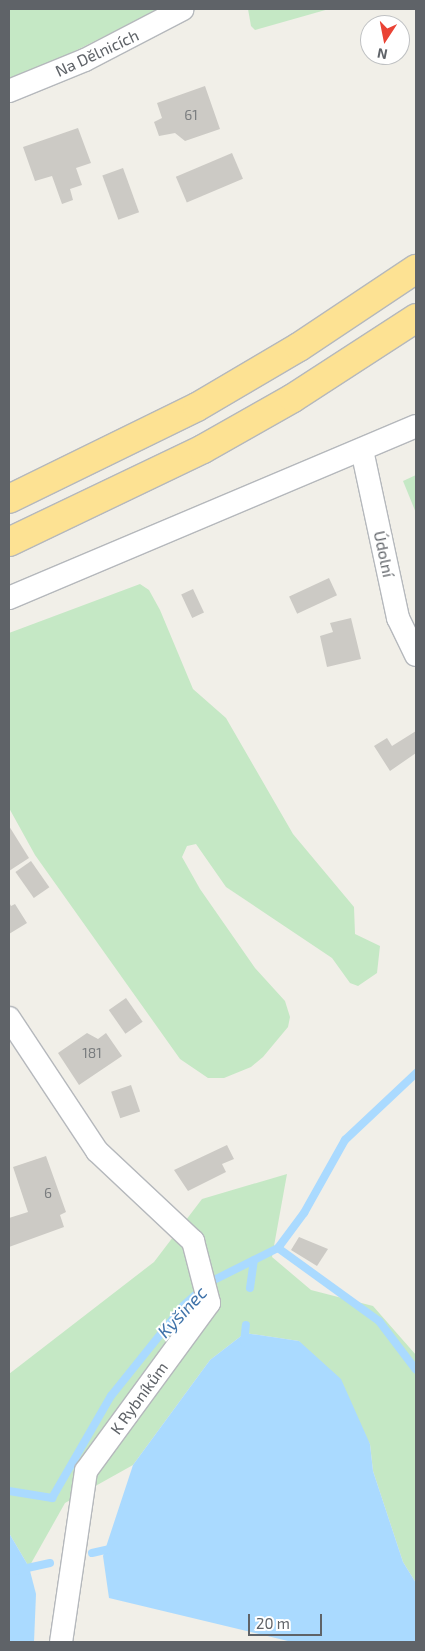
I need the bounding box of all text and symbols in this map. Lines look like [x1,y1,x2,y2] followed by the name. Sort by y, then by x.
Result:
[360,15,410,65] north arrow
[52,25,142,81] street label: Na Dělnicích
[376,45,389,64] text: N
[184,107,198,123] house number: 61
[370,529,398,579] street label: Údolní
[82,1045,102,1061] house number: 181
[44,1185,52,1201] house number: 6
[153,1282,211,1342] water label: Kyšinec
[106,1358,172,1438] street label: K Rybníkům
[250,1604,324,1636] scale bar
[256,1614,290,1632] text: 20 m

